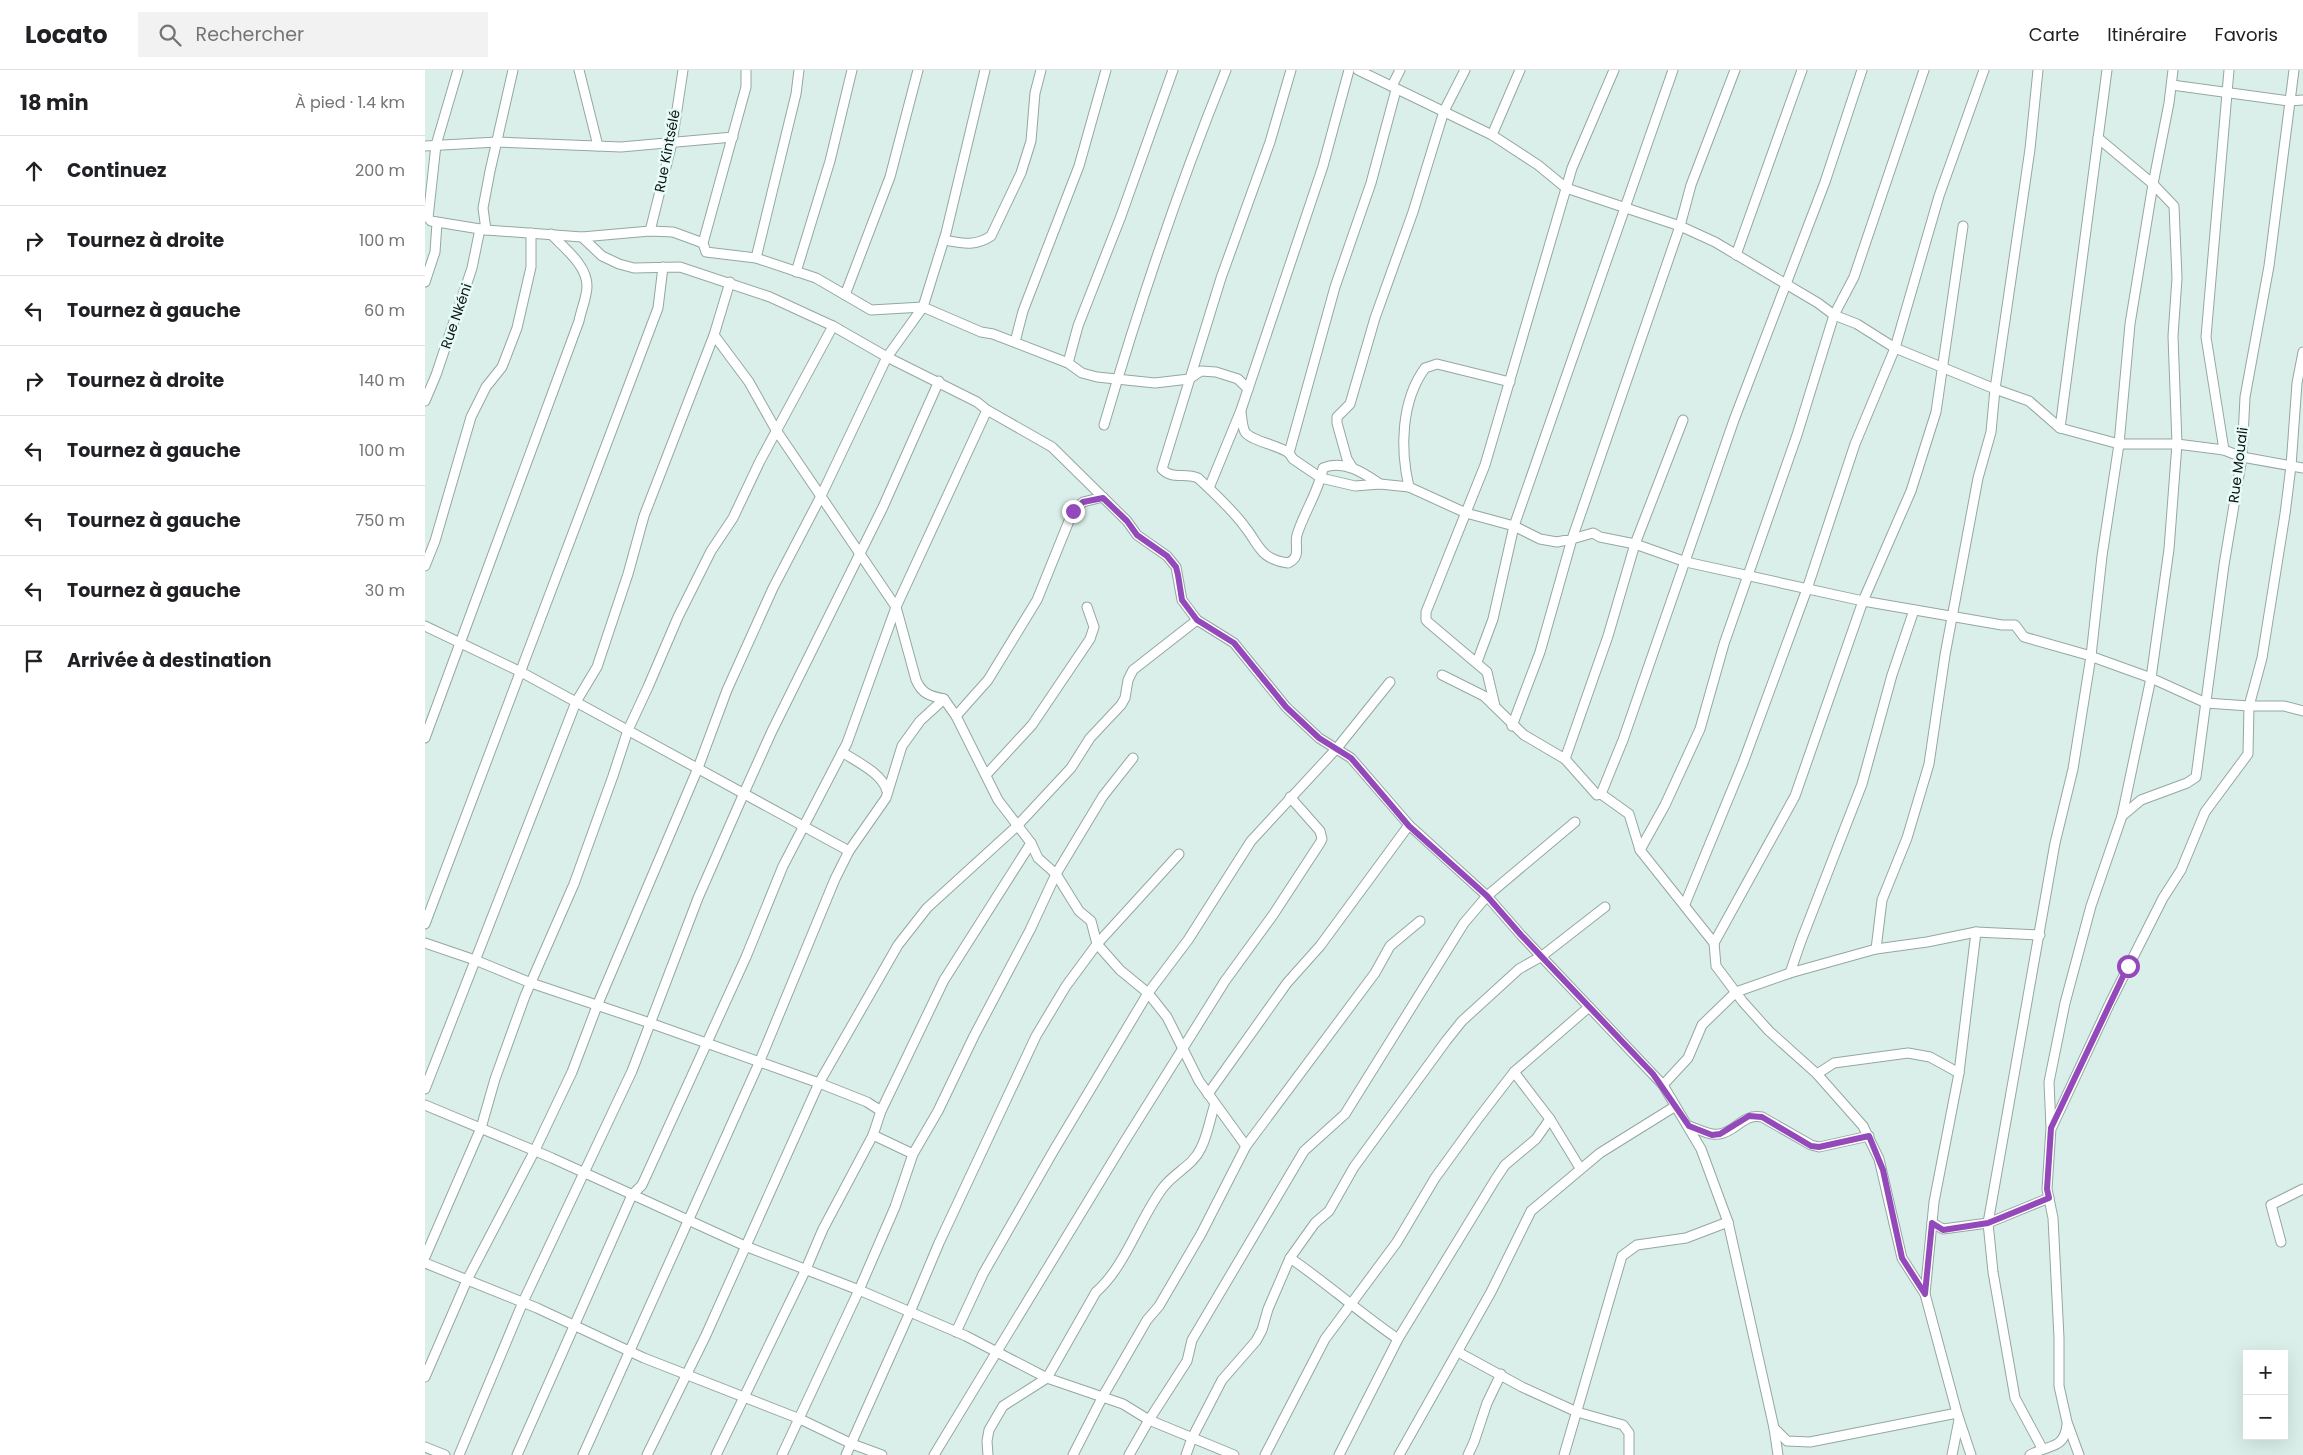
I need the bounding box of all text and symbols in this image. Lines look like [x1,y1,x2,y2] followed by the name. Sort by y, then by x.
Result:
[138,12,488,57] search box
[25,18,108,51] text: Locato
[156,21,184,49] icon: search
[196,21,304,48] text: Rechercher
[2029,22,2079,47] text: Carte
[2107,22,2187,47] text: Itinéraire
[2215,22,2278,47] text: Favoris
[20,88,89,117] text: 18 min
[295,91,405,114] text: À pied · 1.4 km
[649,108,685,194] street label: Rue Kintsélé
[20,157,48,185] icon: ahead
[67,157,166,184] text: Continuez
[355,159,405,182] text: 200 m
[20,227,48,255] icon: right
[67,227,224,254] text: Tournez à droite
[359,229,405,252] text: 100 m
[435,281,477,351] street label: Rue Nkéni
[20,297,48,325] icon: left
[67,297,241,324] text: Tournez à gauche
[364,299,405,322] text: 60 m
[20,367,48,395] icon: right
[67,367,224,394] text: Tournez à droite
[359,369,405,392] text: 140 m
[2223,426,2253,504] street label: Rue Mouali
[20,437,48,465] icon: left
[67,437,241,464] text: Tournez à gauche
[359,439,405,462] text: 100 m
[1062,500,1085,523] route end
[20,507,48,535] icon: left
[67,507,241,534] text: Tournez à gauche
[355,509,405,532] text: 750 m
[20,577,48,605] icon: left
[67,577,241,604] text: Tournez à gauche
[365,579,405,602] text: 30 m
[20,647,48,675] icon: arrive
[67,647,272,674] text: Arrivée à destination
[2117,955,2140,978] route start
[2243,1350,2288,1440] map controls
[2243,1350,2288,1395] button: +
[2243,1395,2288,1440] button: −

